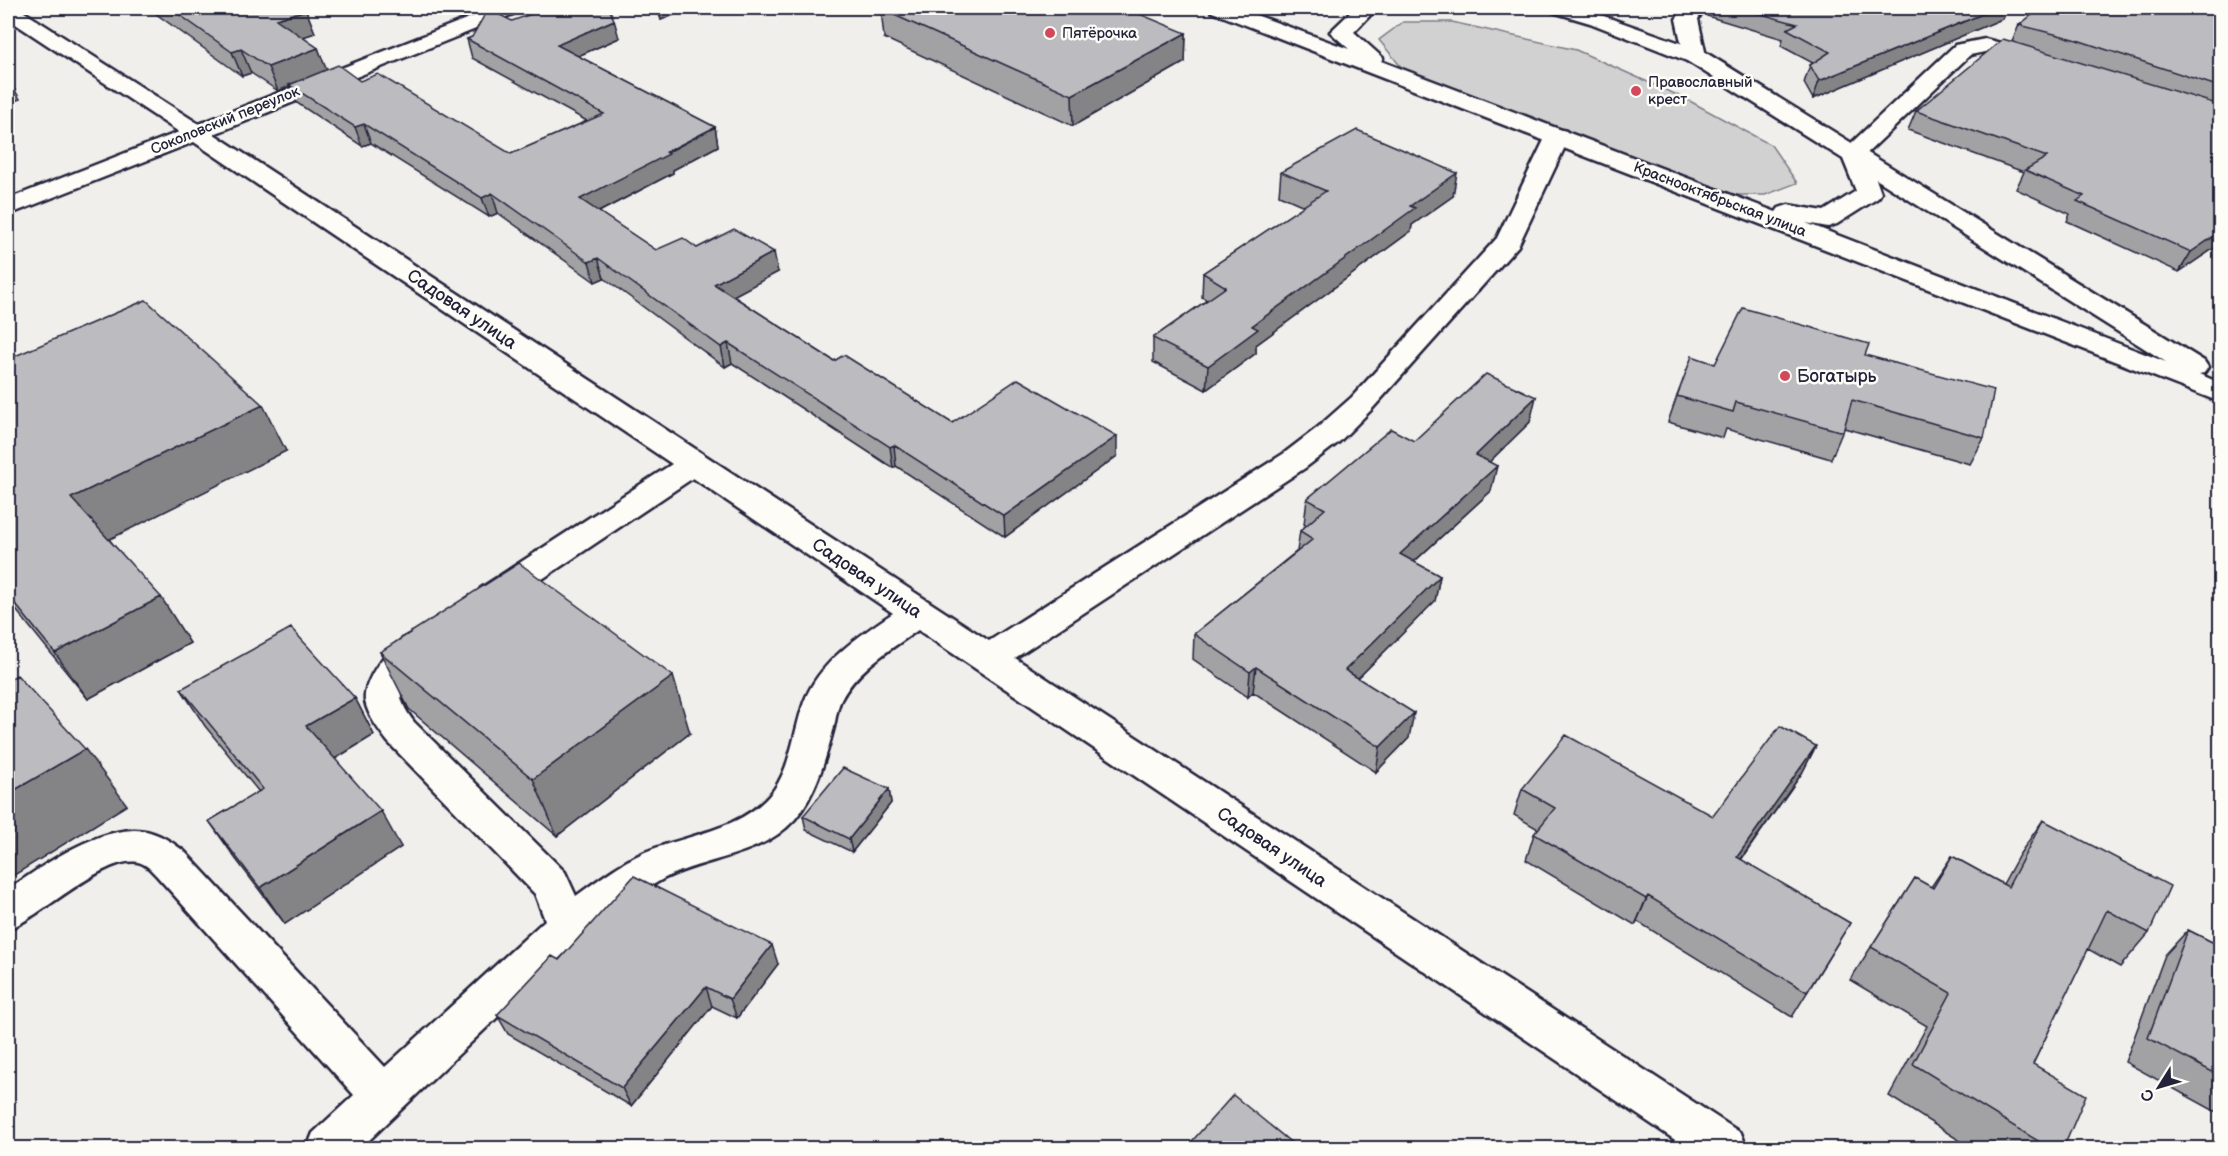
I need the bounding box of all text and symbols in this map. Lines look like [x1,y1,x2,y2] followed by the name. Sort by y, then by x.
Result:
[1062,24,1137,43] place label: Пятёрочка
[1043,26,1057,40] marker: Пятёрочка
[1648,73,1753,109] place label: Православный крест
[148,82,302,159] street label: Соколовский переулок
[1629,84,1643,98] marker: Православный крест
[1631,158,1809,241] street label: Краснооктябрьская улица
[403,265,521,354] street label: Садовая улица
[1797,366,1877,387] place label: Богатырь
[1778,369,1792,383] marker: Богатырь
[808,534,926,623] street label: Садовая улица
[1213,803,1331,892] street label: Садовая улица
[2129,1057,2189,1117] north arrow
[2137,1085,2159,1105] text: С

